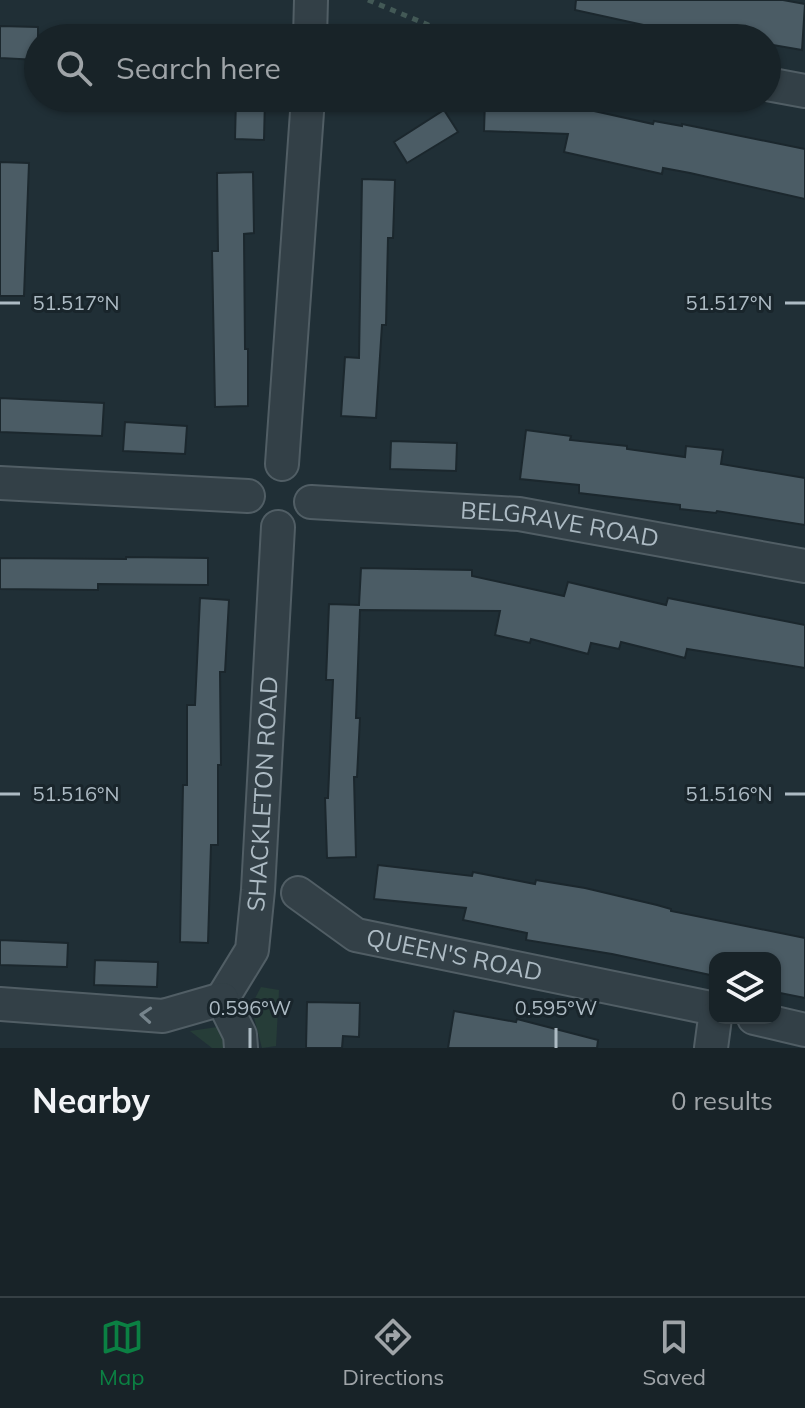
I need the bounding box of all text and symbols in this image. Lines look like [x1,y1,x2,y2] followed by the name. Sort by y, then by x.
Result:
[24,24,781,112] search box
[52,46,96,90] icon: search
[116,49,281,87] text: Search here
[33,290,119,315] text: 51.517°N
[686,290,772,315] text: 51.517°N
[460,495,661,553] street label: BELGRAVE ROAD
[240,675,284,913] street label: SHACKLETON ROAD
[33,781,119,806] text: 51.516°N
[686,781,772,806] text: 51.516°N
[364,922,545,987] street label: QUEEN'S ROAD
[709,952,781,1024] map controls
[709,952,781,1024] button: layers
[209,995,291,1020] text: 0.596°W
[515,995,597,1020] text: 0.595°W
[139,1007,152,1024] one-way arrow
[32,1079,150,1122] text: Nearby
[671,1084,773,1117] text: 0 results
[99,1315,144,1391] tab: Map
[343,1315,444,1391] tab: Directions
[642,1315,706,1391] tab: Saved

